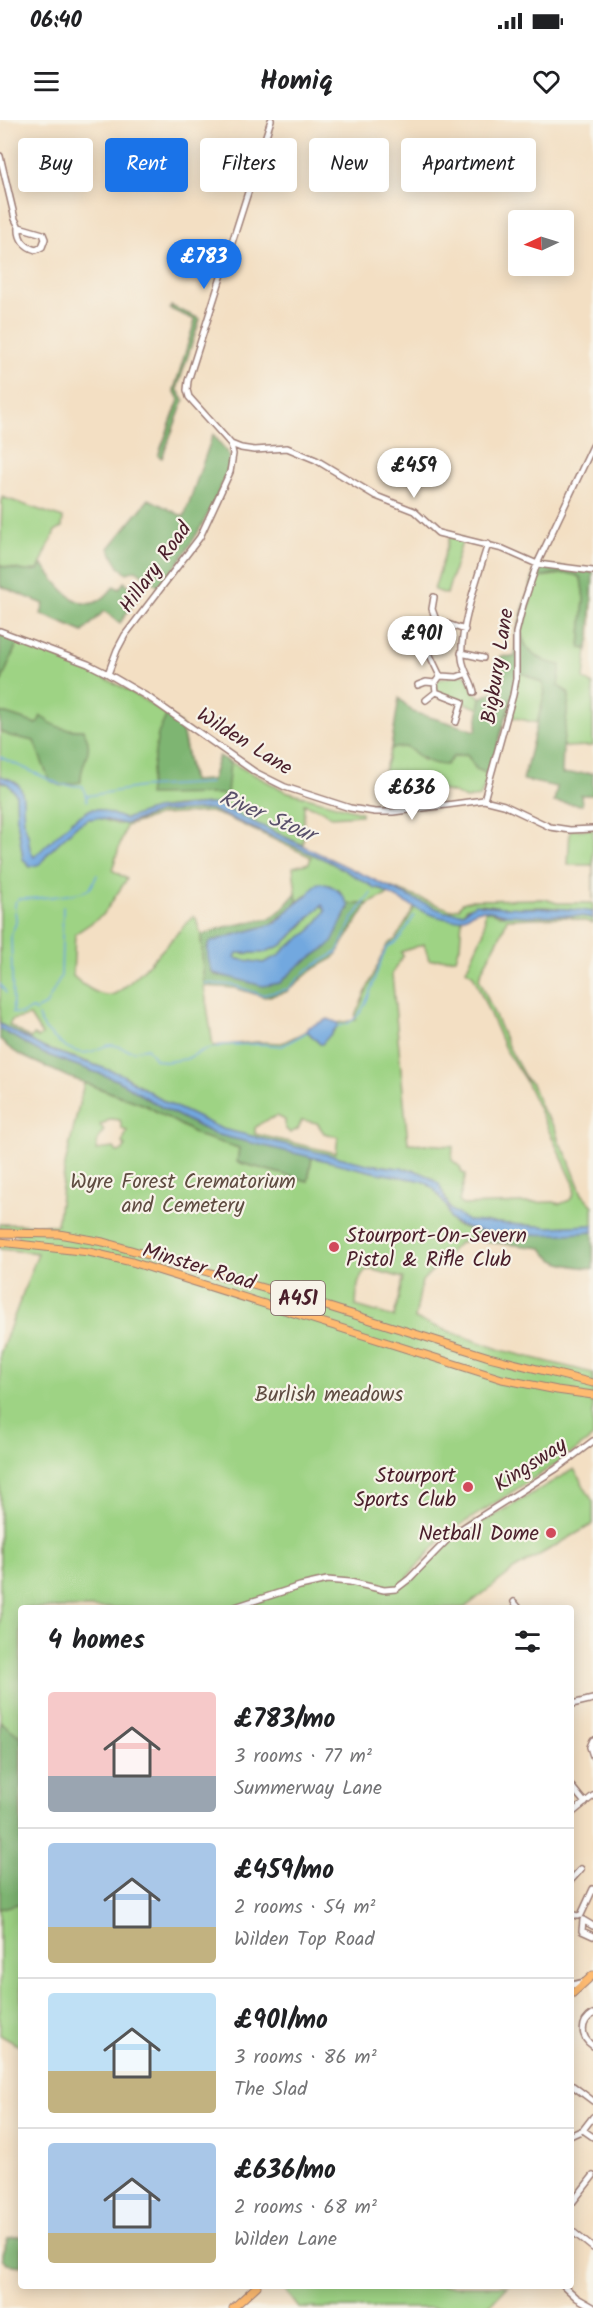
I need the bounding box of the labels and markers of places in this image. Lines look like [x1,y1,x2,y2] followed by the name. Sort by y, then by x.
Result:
[168,239,240,290] pin: £783
[378,448,450,499] pin: £459
[386,616,458,667] pin: £901
[376,770,448,821] pin: £636
[346,1220,527,1277] place label: Stourport-On-Severn Pistol & Rifle Club
[327,1240,341,1254] marker: Stourport-On-Severn Pistol & Rifle Club
[354,1460,457,1517] place label: Stourport Sports Club
[461,1480,475,1494] marker: Stourport Sports Club
[418,1518,540,1551] place label: Netball Dome
[544,1526,558,1540] marker: Netball Dome

